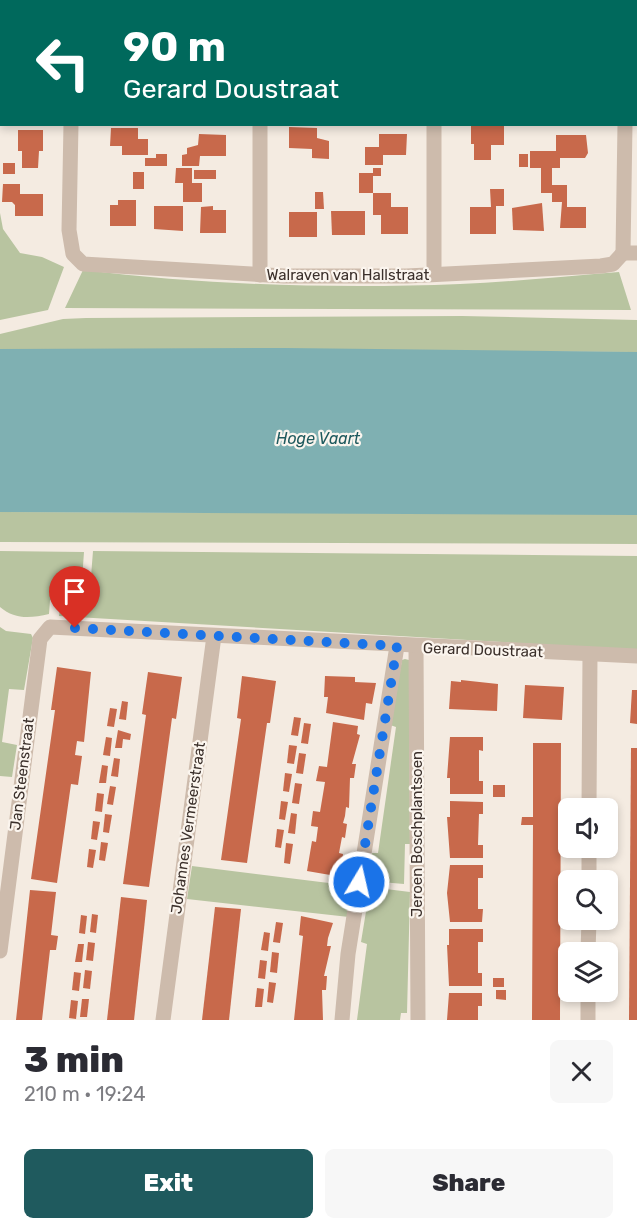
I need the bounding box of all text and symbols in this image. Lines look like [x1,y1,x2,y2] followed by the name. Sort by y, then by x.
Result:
[123,22,226,72] text: 90 m
[24,24,102,102] icon: left
[123,73,339,105] text: Gerard Doustraat
[267,266,430,284] street label: Walraven van Hallstraat
[276,429,361,448] water label: Hoge Vaart
[49,566,100,628] pin
[58,575,91,608] icon: arrive
[423,639,543,661] street label: Gerard Doustraat
[6,717,38,831] street label: Jan Steenstraat
[167,741,209,915] street label: Johannes Vermeerstraat
[408,751,426,917] street label: Jeroen Boschplantsoen
[558,798,618,1002] map controls
[558,798,618,858] button: sound
[327,850,391,914] position arrow
[558,870,618,930] button: search
[558,942,618,1002] button: layers
[24,1038,124,1081] text: 3 min
[550,1040,613,1103] button: close
[24,1082,146,1106] text: 210 m · 19:24
[24,1149,313,1218] button: Exit
[325,1149,613,1218] button: Share

